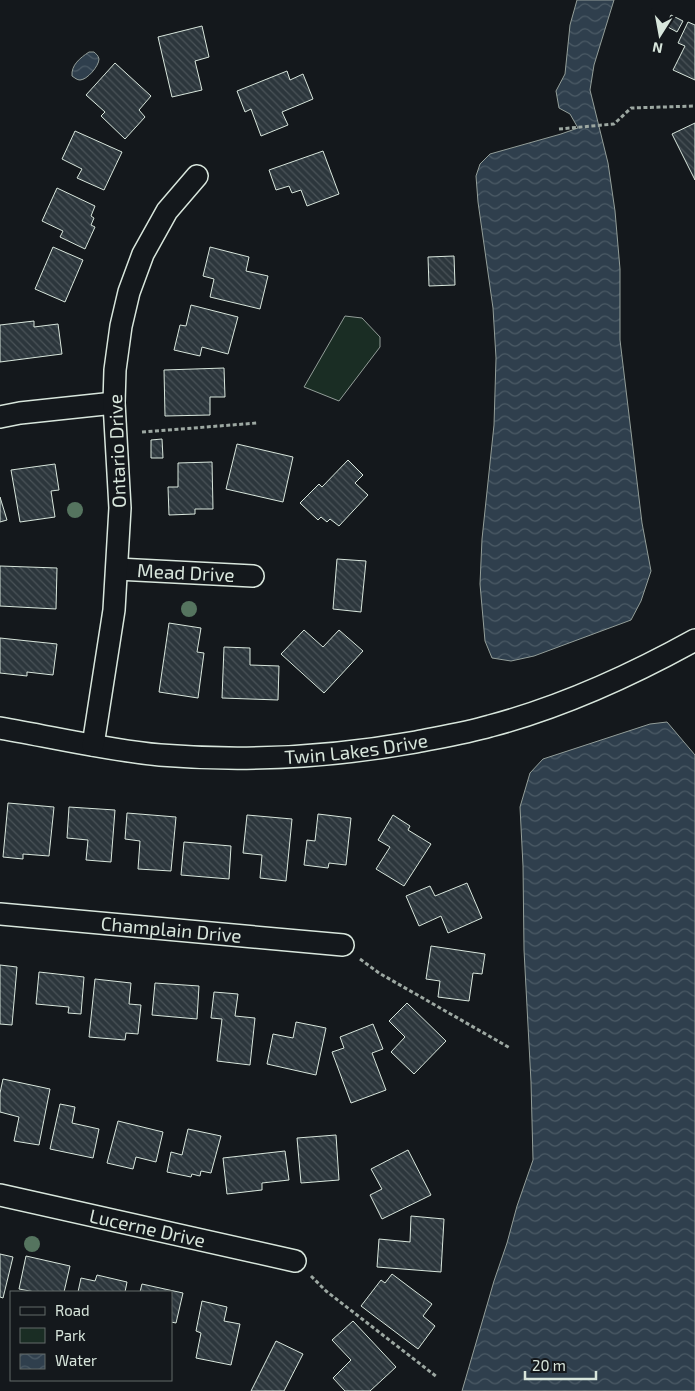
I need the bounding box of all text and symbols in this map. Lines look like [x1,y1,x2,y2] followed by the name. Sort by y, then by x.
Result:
[635,10,685,60] north arrow
[651,39,664,58] text: N
[103,394,130,508] street label: Ontario Drive
[137,558,235,586] street label: Mead Drive
[284,728,430,768] street label: Twin Lakes Drive
[100,911,243,947] street label: Champlain Drive
[87,1203,208,1252] street label: Lucerne Drive
[10,1291,172,1381] legend
[55,1301,90,1319] text: Road
[55,1326,86,1344] text: Park
[525,1348,596,1380] scale bar
[55,1351,97,1369] text: Water
[532,1356,566,1374] text: 20 m

